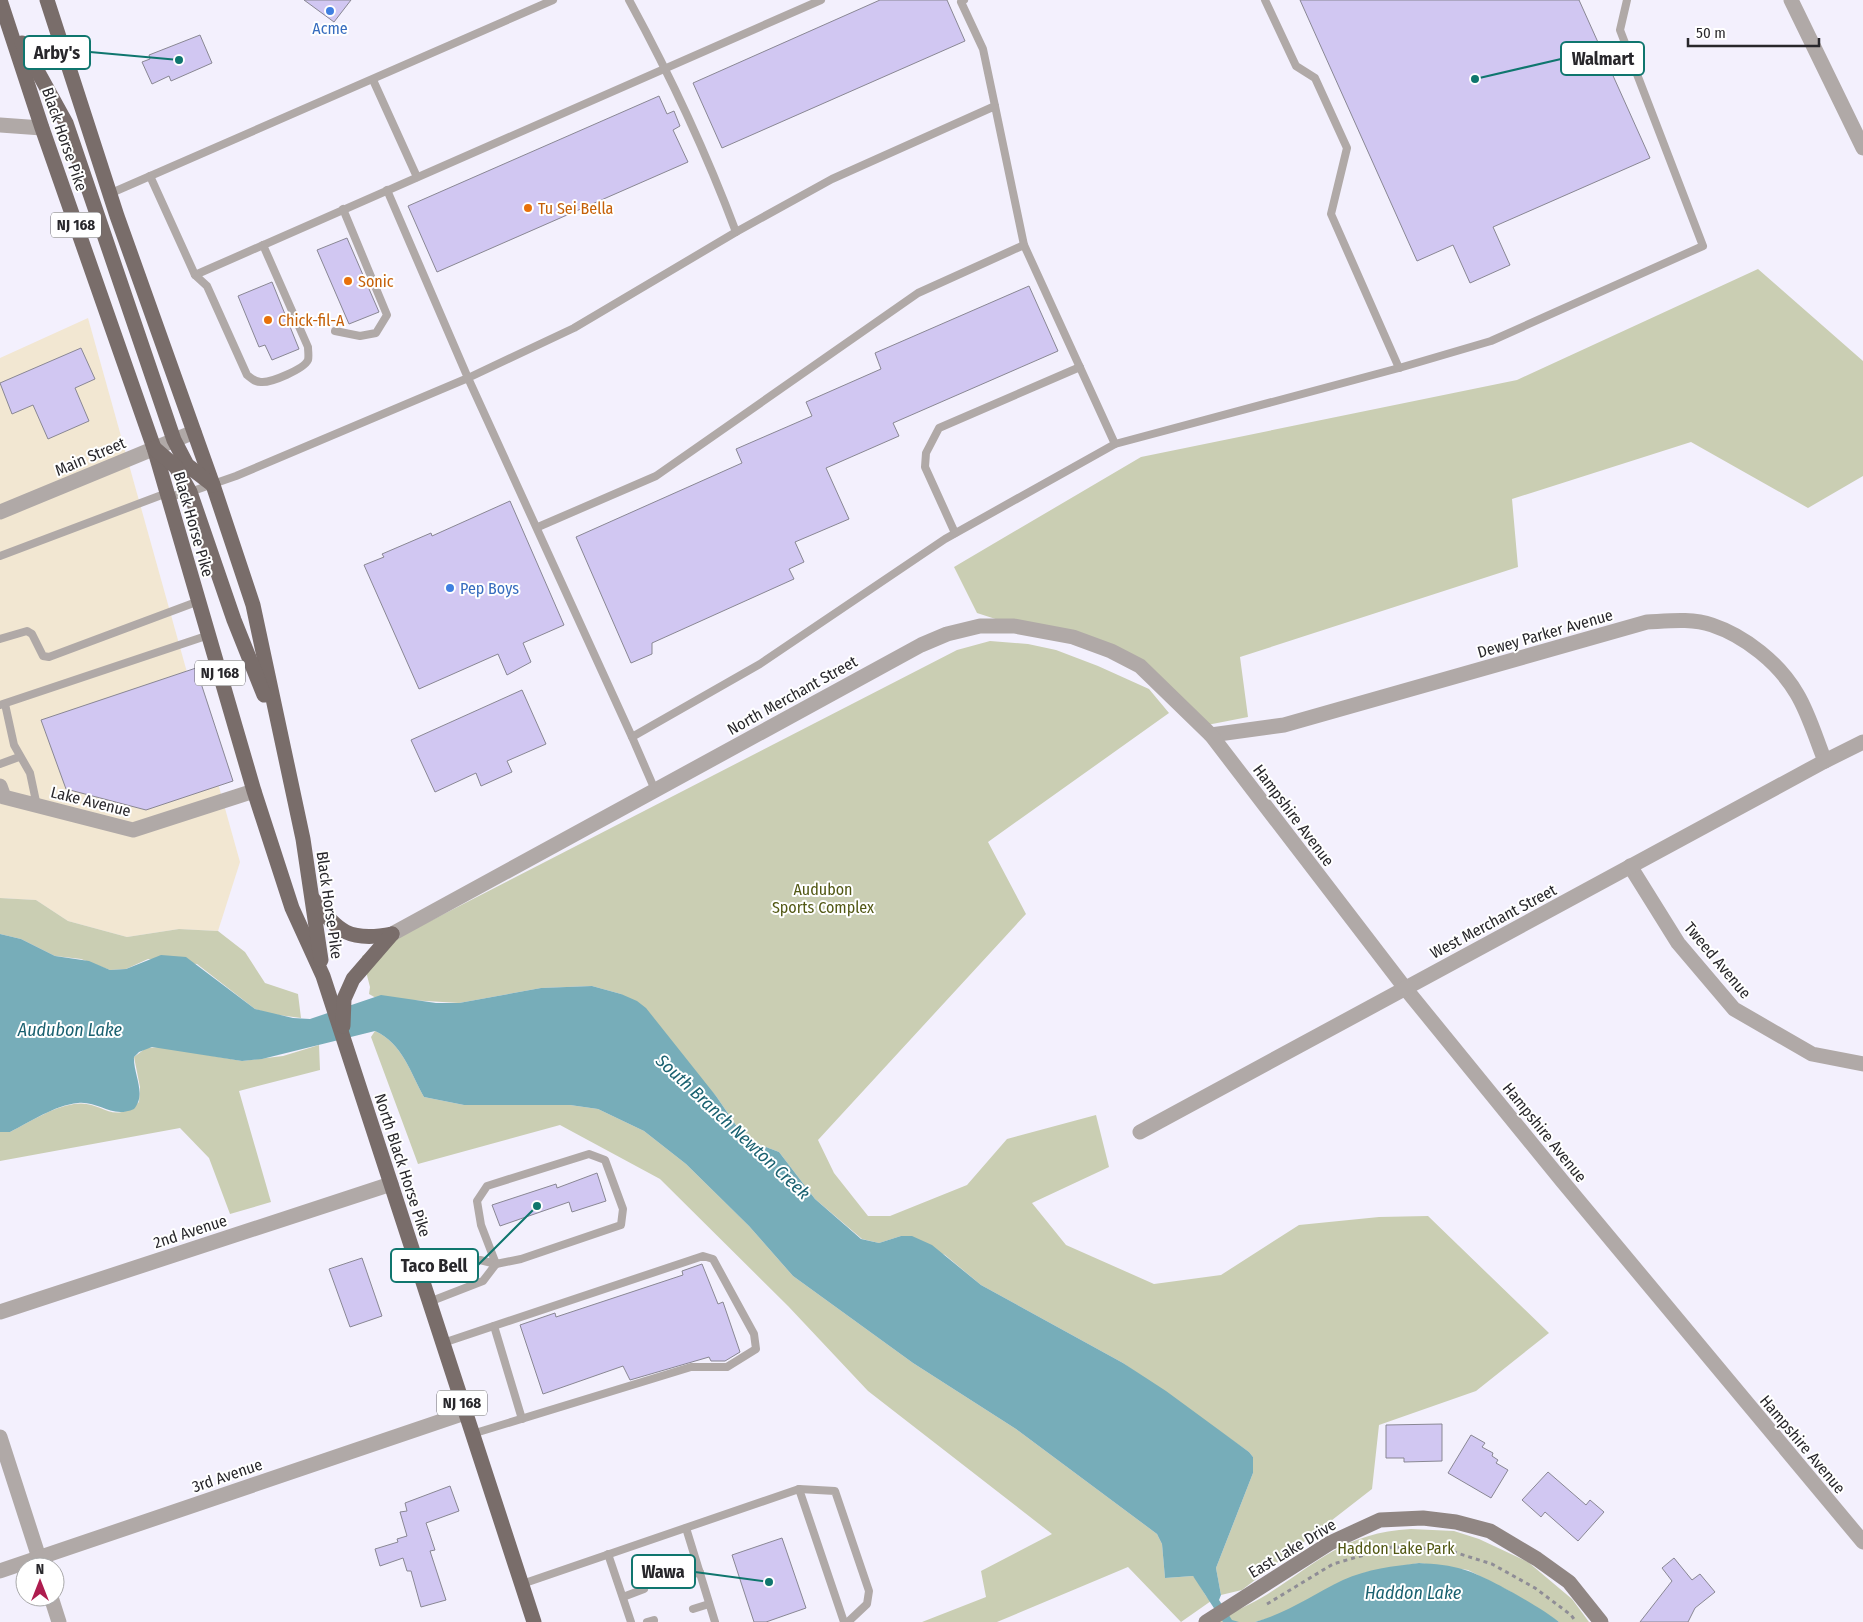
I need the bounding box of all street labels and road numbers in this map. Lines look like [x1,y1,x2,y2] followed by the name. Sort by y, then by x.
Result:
[38,85,91,194] street label: Black Horse Pike
[51,212,101,238] road number: NJ 168
[52,433,129,480] street label: Main Street
[169,469,218,579] street label: Black Horse Pike
[1475,605,1615,662] street label: Dewey Parker Avenue
[724,652,861,739] street label: North Merchant Street
[195,660,245,686] road number: NJ 168
[1249,761,1338,870] street label: Hampshire Avenue
[49,782,133,821] street label: Lake Avenue
[313,850,346,960] street label: Black Horse Pike
[1427,880,1560,963] street label: West Merchant Street
[1680,918,1755,1002] street label: Tweed Avenue
[1499,1079,1591,1186] street label: Hampshire Avenue
[370,1091,435,1239] street label: North Black Horse Pike
[151,1211,229,1252] street label: 2nd Avenue
[437,1390,487,1416] road number: NJ 168
[1756,1391,1849,1497] street label: Hampshire Avenue
[190,1455,265,1496] street label: 3rd Avenue
[1245,1515,1339,1582] street label: East Lake Drive

